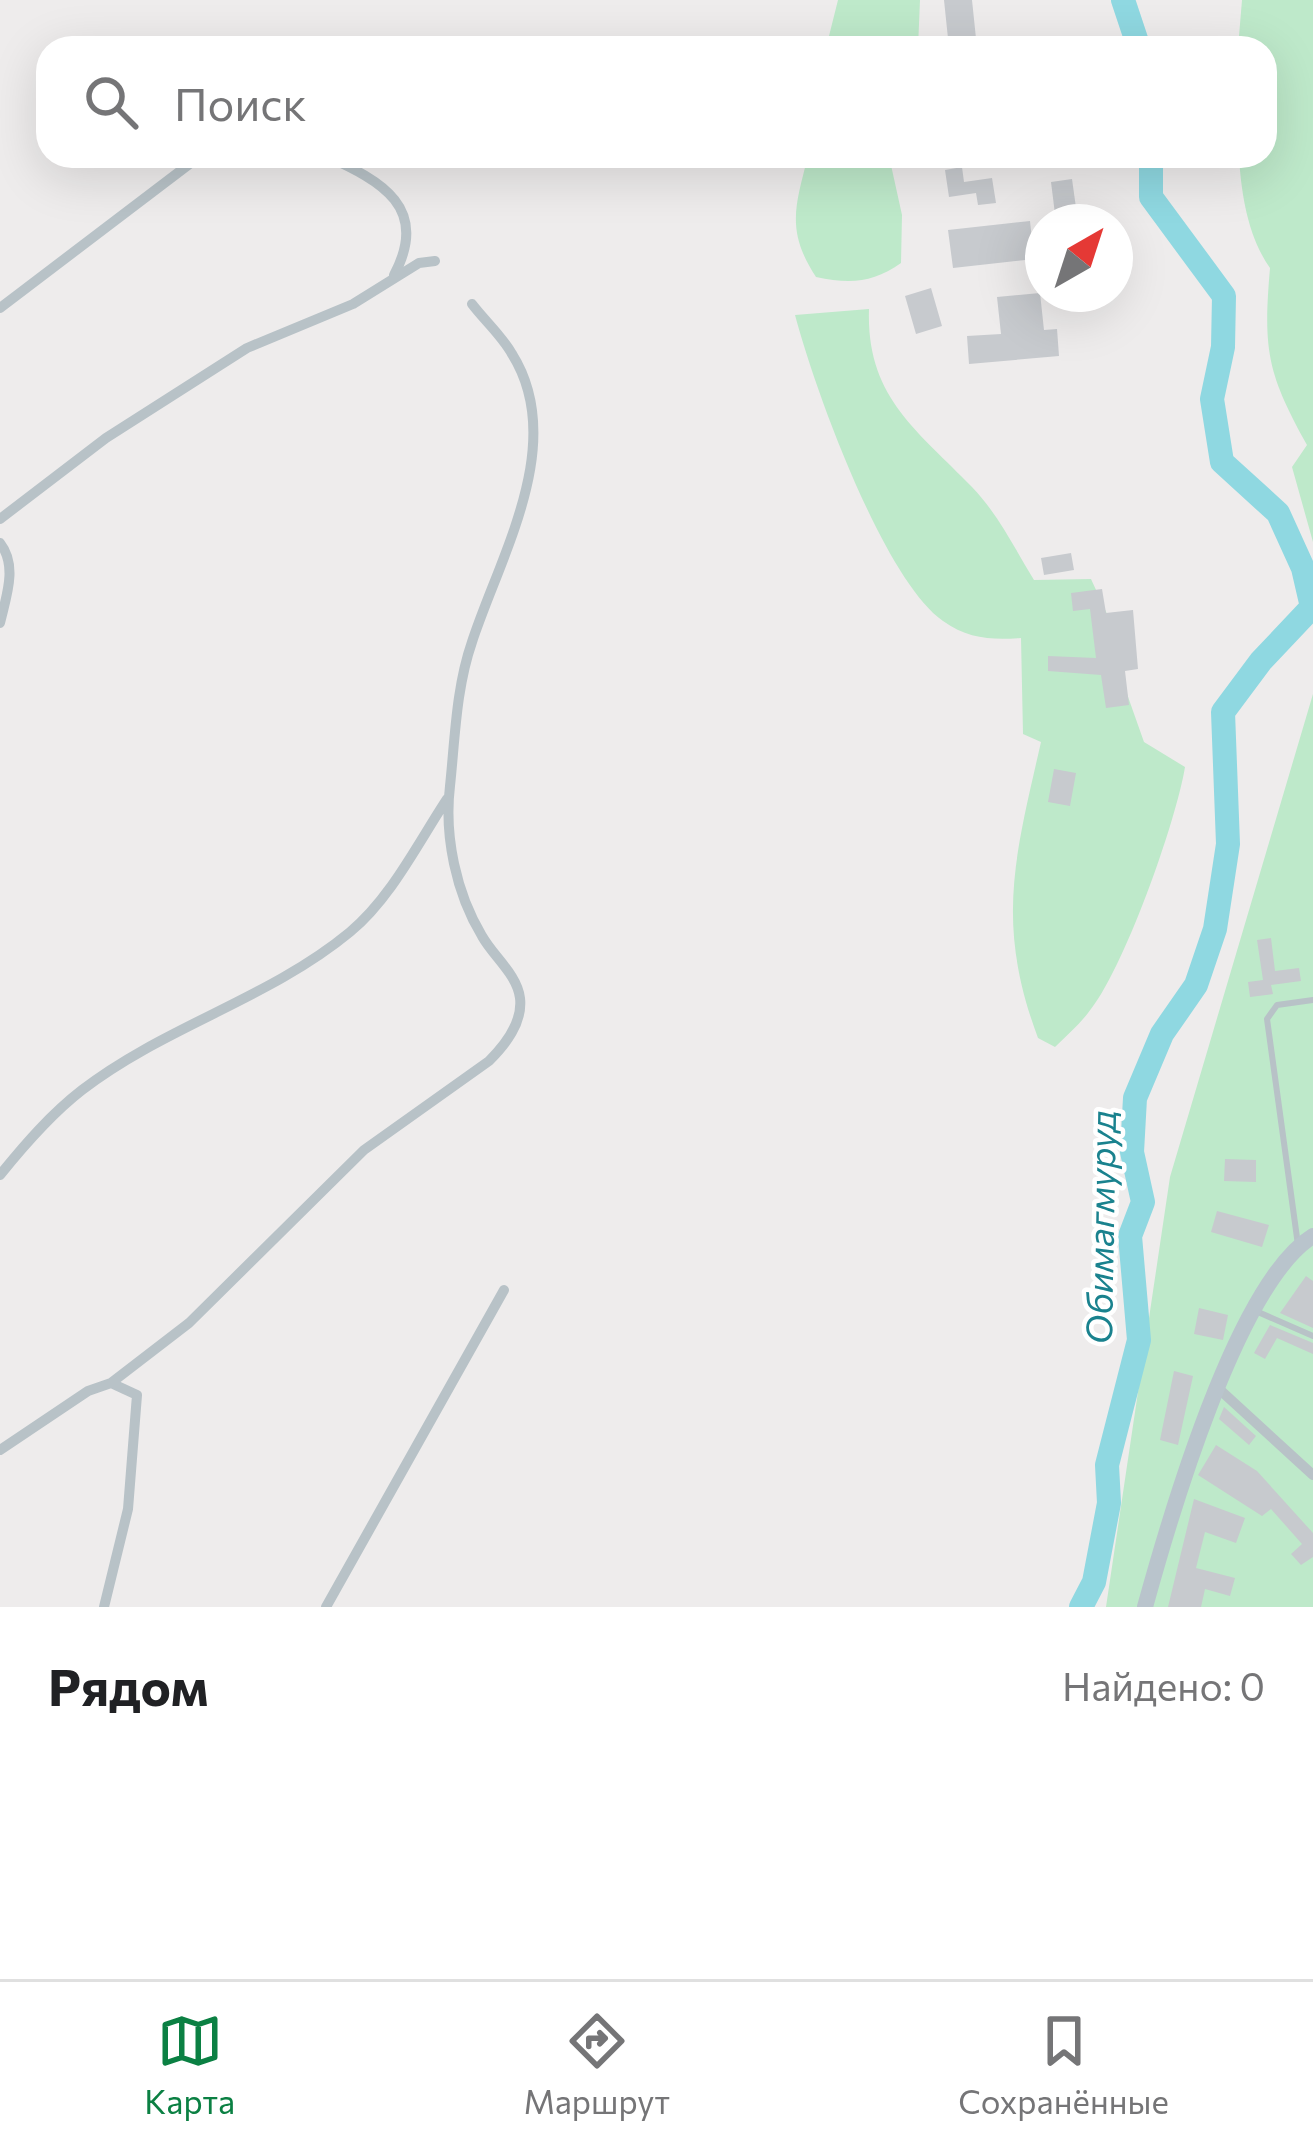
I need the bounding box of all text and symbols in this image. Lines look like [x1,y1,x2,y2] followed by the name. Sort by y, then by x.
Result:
[36,36,1277,168] search box
[78,69,144,135] icon: search
[174,75,307,130] text: Поиск
[1025,204,1133,312] north arrow
[1075,1109,1123,1345] water label: Обимагмуруд
[48,1654,209,1717] text: Рядом
[1062,1661,1265,1709] text: Найдено: 0
[144,2008,235,2121] tab: Карта
[523,2008,670,2121] tab: Маршрут
[958,2008,1169,2121] tab: Сохранённые

